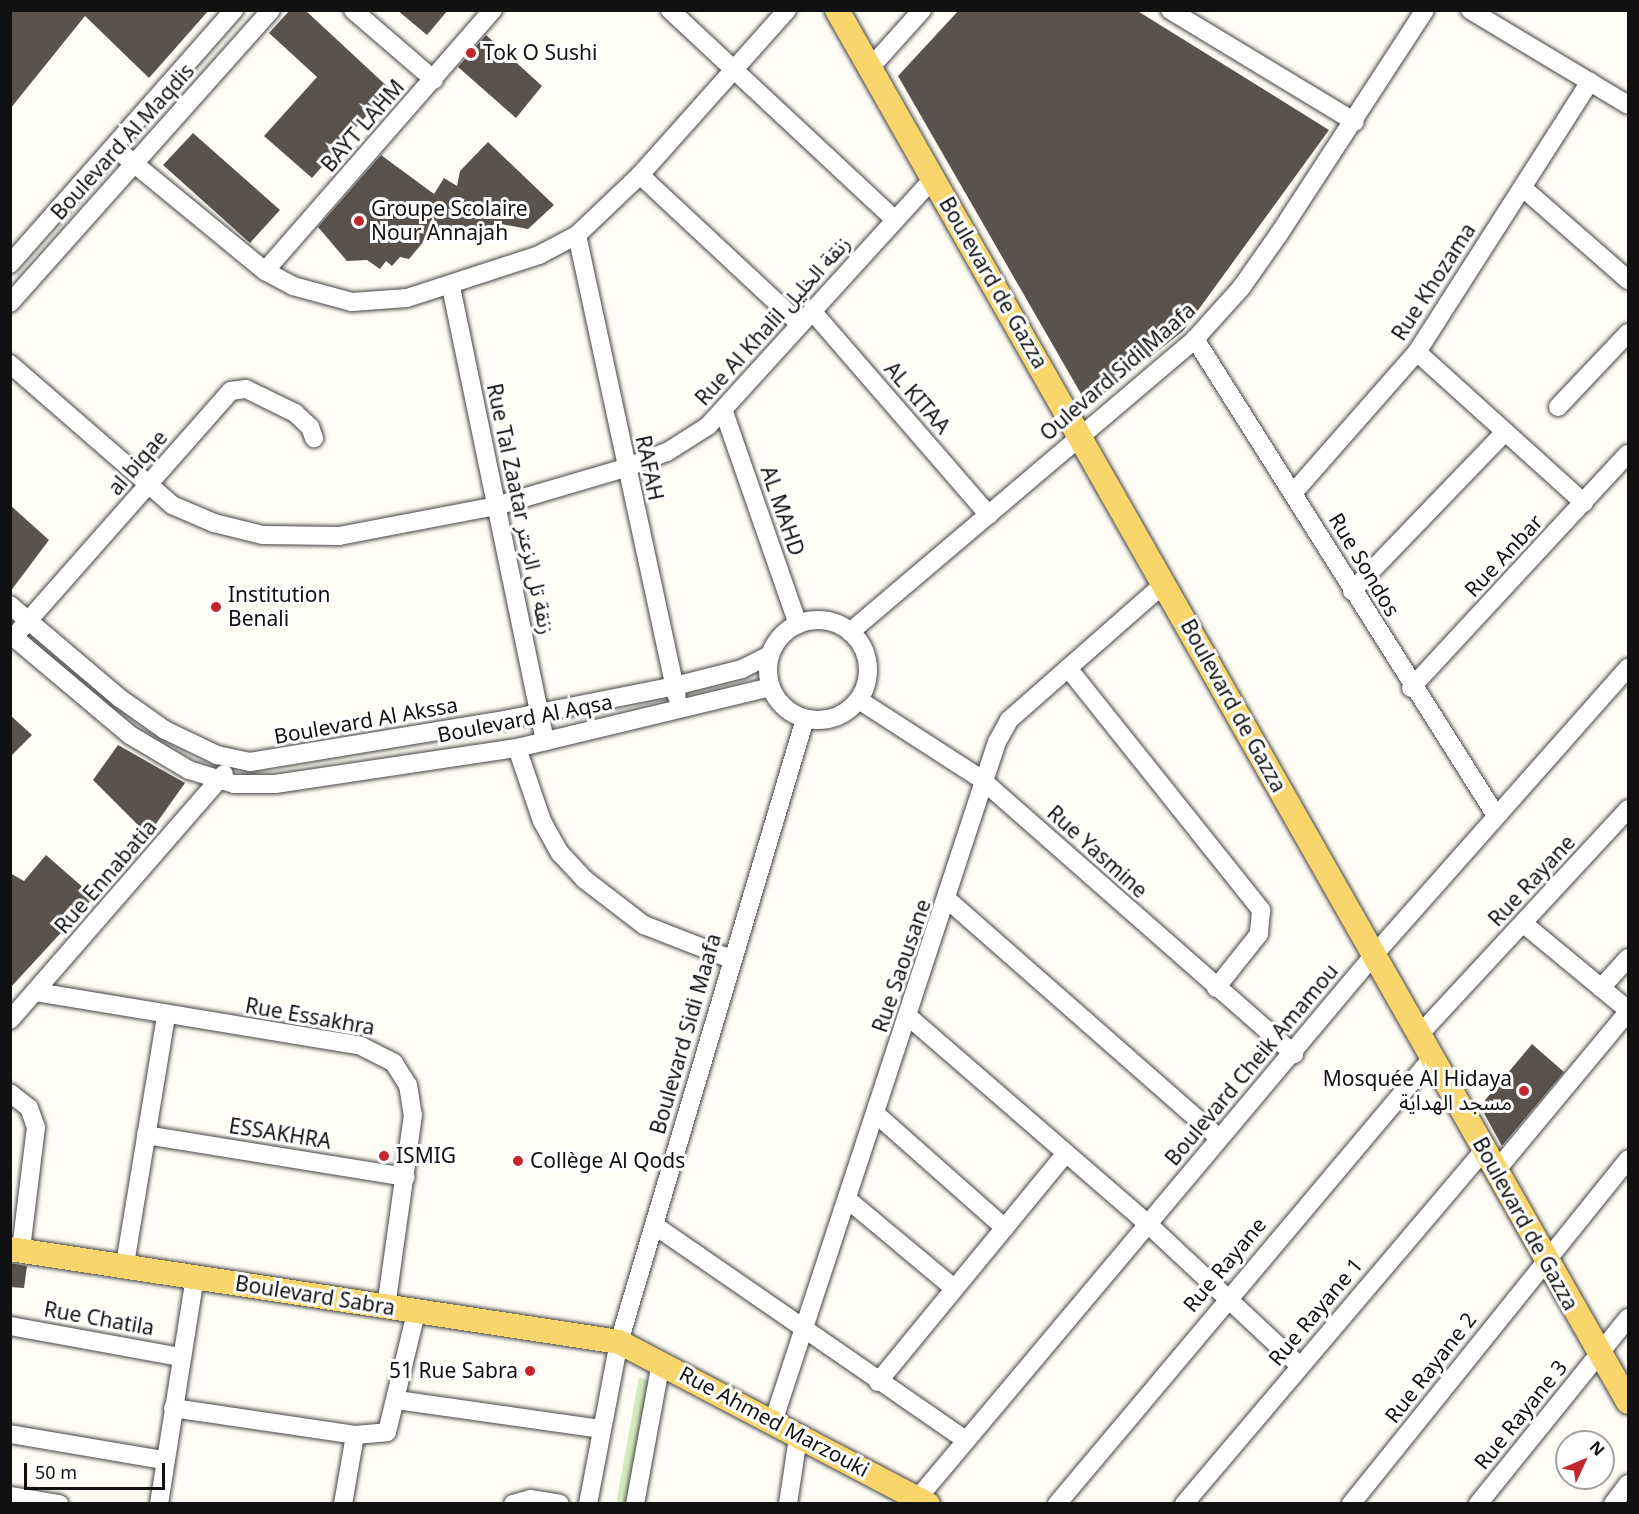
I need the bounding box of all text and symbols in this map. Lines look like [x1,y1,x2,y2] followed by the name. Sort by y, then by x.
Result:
[483,40,597,66] place label: Tok O Sushi
[464,46,478,60] marker: Tok O Sushi
[46,59,200,225] street label: Boulevard Al Maqdis
[316,75,410,177] street label: BAYT LAHM
[934,193,1052,373] street label: Boulevard de Gazza
[371,196,527,246] place label: Groupe Scolaire Nour Annajah
[352,214,366,228] marker: Groupe Scolaire Nour Annajah
[1387,219,1481,345] street label: Rue Khozama
[690,231,856,411] street label: Rue Al Khalil زنقة الخليل
[1035,298,1201,446] street label: Oulevard Sidi Maafa
[879,357,955,439] street label: AL KITAA
[481,381,559,637] street label: Rue Tal Zaatar زنقة تل الزعتر
[103,425,173,501] street label: al biqae
[630,433,668,503] street label: RAFAH
[755,463,809,559] street label: AL MAHD
[1323,509,1405,621] street label: Rue Sondos
[1460,510,1548,602] street label: Rue Anbar
[228,582,330,632] place label: Institution Benali
[209,600,223,614] marker: Institution Benali
[1175,615,1291,797] street label: Boulevard de Gazza
[435,690,615,748] street label: Boulevard Al Aqsa
[272,692,460,750] street label: Boulevard Al Akssa
[1042,801,1152,903] street label: Rue Yasmine
[50,815,162,939] street label: Rue Ennabatia
[1483,830,1581,932] street label: Rue Rayane
[867,896,937,1036] street label: Rue Saousane
[645,931,727,1137] street label: Boulevard Sidi Maafa
[1160,959,1344,1171] street label: Boulevard Cheik Amamou
[243,993,377,1041] street label: Rue Essakhra
[1323,1066,1512,1116] place label: Mosquée Al Hidaya مسجد الهداية
[1517,1084,1531,1098] marker: Mosquée Al Hidaya مسجد الهداية
[227,1113,333,1155] street label: ESSAKHRA
[1467,1133,1583,1315] street label: Boulevard de Gazza
[396,1143,456,1169] place label: ISMIG
[530,1148,685,1174] place label: Collège Al Qods
[377,1149,391,1163] marker: ISMIG
[511,1154,525,1168] marker: Collège Al Qods
[1178,1213,1272,1317] street label: Rue Rayane
[1264,1253,1368,1371] street label: Rue Rayane 1
[233,1271,397,1321] street label: Boulevard Sabra
[42,1297,156,1341] street label: Rue Chatila
[1380,1308,1482,1428] street label: Rue Rayane 2
[1469,1355,1573,1475] street label: Rue Rayane 3
[389,1358,518,1384] place label: 51 Rue Sabra
[675,1361,873,1483] street label: Rue Ahmed Marzouki
[523,1364,537,1378] marker: 51 Rue Sabra
[1555,1430,1615,1490] north arrow
[1580,1432,1613,1465] text: N
[27,1451,168,1489] scale bar
[35,1454,77,1492] text: 50 m

